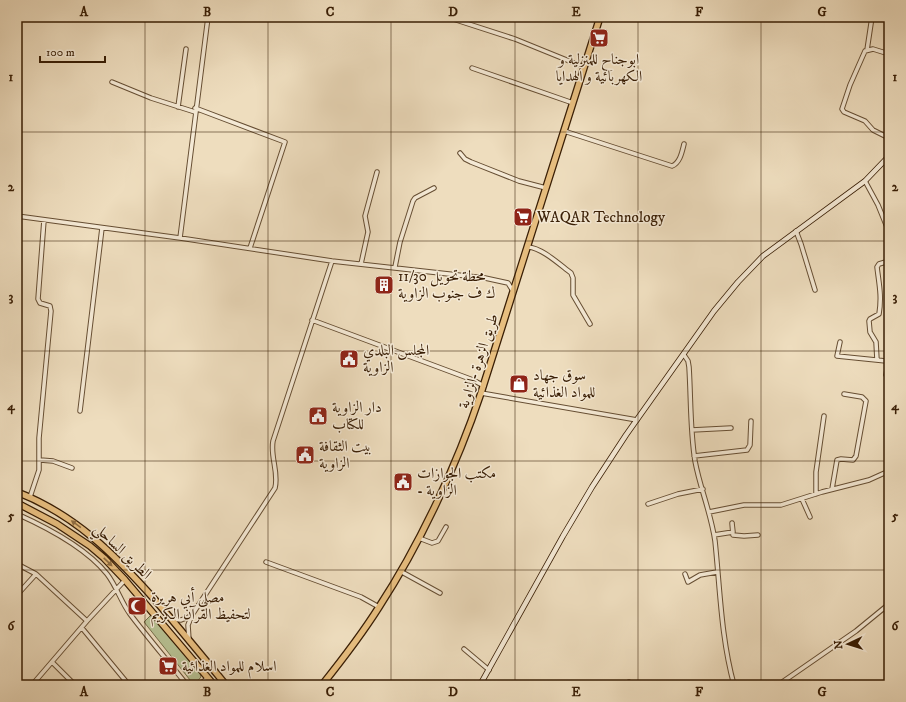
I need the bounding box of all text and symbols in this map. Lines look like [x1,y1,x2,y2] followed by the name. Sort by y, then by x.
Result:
[79,4,89,20] text: A
[203,4,211,20] text: B
[326,4,335,20] text: C
[448,4,458,20] text: D
[571,4,581,20] text: E
[695,4,704,20] text: F
[817,4,827,20] text: G
[588,27,610,49] supermarket icon: ابوجناح للمنزلية و الكهربائية و الهدايا
[40,38,105,64] scale bar
[46,45,75,60] text: 100 m
[556,50,642,86] place label: ابوجناح للمنزلية و الكهربائية و الهدايا
[9,69,14,85] text: 1
[893,69,898,85] text: 1
[8,179,15,195] text: 2
[892,179,899,195] text: 2
[512,206,534,228] supermarket icon: WAQAR Technology
[536,208,666,227] place label: WAQAR Technology
[398,267,495,303] place label: محطة تحويل 11/30 ك ف جنوب الزاوية
[373,274,395,296] building icon: محطة تحويل 11/30 ك ف جنوب الزاوية
[9,289,14,305] text: 3
[893,289,898,305] text: 3
[454,311,503,411] street label: طريق الزهرة -الزاوية
[363,341,429,377] place label: المجلس البلدي الزاوية
[338,348,360,370] public building icon: المجلس البلدي الزاوية
[533,366,595,402] place label: سوق جهاد للمواد الغذائية
[508,373,530,395] shop icon: سوق جهاد للمواد الغذائية
[6,398,15,415] text: 4
[332,398,382,434] place label: دار الزاوية للكتاب
[890,398,899,415] text: 4
[307,405,329,427] public building icon: دار الزاوية للكتاب
[319,437,371,473] place label: بيت الثقافة الزاوية
[294,444,316,466] public building icon: بيت الثقافة الزاوية
[417,464,496,500] place label: مكتب الجوازات - الزاوية
[392,471,414,493] public building icon: مكتب الجوازات - الزاوية
[7,508,15,524] text: 5
[891,508,899,524] text: 5
[87,519,156,586] street label: الطريق الساحلي
[71,520,81,528] one-way arrow
[103,557,113,567] one-way arrow
[151,586,251,627] place label: مصلى أبي هريرة لتحفيظ القرآن الكريم
[126,595,148,617] mosque icon: مصلى أبي هريرة لتحفيظ القرآن الكريم
[8,618,16,634] text: 6
[892,618,900,634] text: 6
[828,624,868,664] north arrow
[832,640,846,650] text: N
[157,655,179,677] supermarket icon: اسلام للمواد الغذائية
[182,657,277,679] place label: اسلام للمواد الغذائية
[79,684,89,700] text: A
[203,684,211,700] text: B
[326,684,335,700] text: C
[448,684,458,700] text: D
[571,684,581,700] text: E
[695,684,704,700] text: F
[817,684,827,700] text: G

